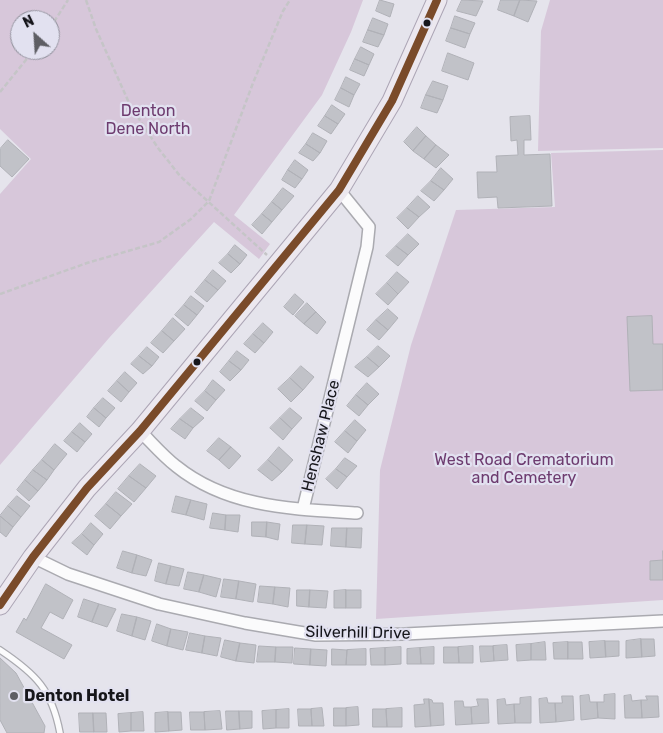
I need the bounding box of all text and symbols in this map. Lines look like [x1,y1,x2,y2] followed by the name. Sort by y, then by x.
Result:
[10,10,60,60] north arrow
[20,12,37,32] text: N
[422,18,432,28] unlabelled marker
[106,101,190,139] park label: Denton Dene North
[192,357,202,367] unlabelled marker
[298,378,344,494] street label: Henshaw Place
[434,450,614,488] park label: West Road Crematorium and Cemetery
[305,622,411,644] street label: Silverhill Drive
[24,686,129,706] place label: Denton Hotel
[8,690,20,702] marker: Denton Hotel

